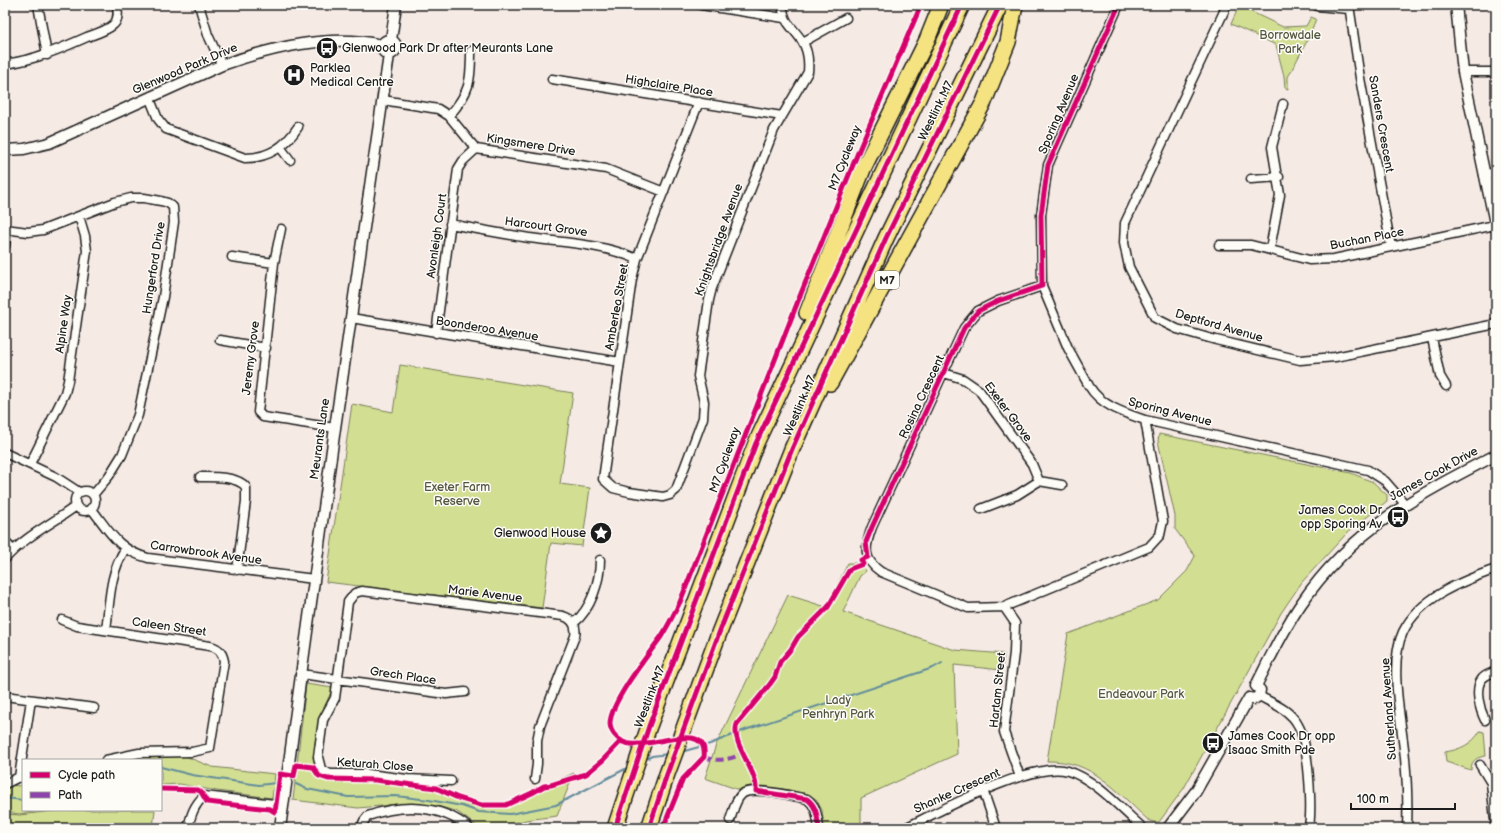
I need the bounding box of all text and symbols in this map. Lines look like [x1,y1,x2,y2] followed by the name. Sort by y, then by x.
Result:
[1259,28,1321,57] park label: Borrowdale Park
[314,35,340,61] bus stop icon: Glenwood Park Dr after Meurants Lane
[130,40,240,98] street label: Glenwood Park Drive
[342,41,553,56] place label: Glenwood Park Dr after Meurants Lane
[310,61,394,90] place label: Parklea Medical Centre
[281,62,307,88] hospital icon: Parklea Medical Centre
[624,72,714,100] street label: Highclaire Place
[1035,72,1083,156] street label: Sporing Avenue
[1365,74,1397,174] street label: Sanders Crescent
[915,79,957,143] street label: Westlink M7
[825,123,865,193] street label: M7 Cycleway
[485,131,577,159] street label: Kingsmere Drive
[692,182,746,298] street label: Knightsbridge Avenue
[424,192,450,279] street label: Avonleigh Court
[504,214,588,240] street label: Harcourt Grove
[139,221,169,315] street label: Hungerford Drive
[1329,224,1405,254] street label: Buchan Place
[602,262,632,352] street label: Amberlea Street
[875,271,899,289] road number: M7
[52,293,76,354] street label: Alpine Way
[1173,306,1265,346] street label: Deptford Avenue
[435,313,539,345] street label: Boonderoo Avenue
[239,320,263,396] street label: Jeremy Grove
[896,353,948,441] street label: Rosina Crescent
[780,373,820,439] street label: Westlink M7
[981,379,1035,445] street label: Exeter Grove
[1127,394,1213,430] street label: Sporing Avenue
[307,397,333,481] street label: Meurants Lane
[706,425,744,495] street label: M7 Cycleway
[1387,444,1481,504] street label: James Cook Drive
[424,480,490,509] park label: Exeter Farm Reserve
[1299,503,1383,532] place label: James Cook Dr opp Sporing Av
[1385,504,1411,530] bus stop icon: James Cook Dr opp Sporing Av
[588,520,614,546] place icon: Glenwood House
[494,526,586,541] place label: Glenwood House
[149,538,263,568] street label: Carrowbrook Avenue
[447,582,523,606] street label: Marie Avenue
[131,614,207,640] street label: Caleen Street
[987,651,1009,729] street label: Hartam Street
[1378,657,1400,761] street label: Sutherland Avenue
[369,664,437,688] street label: Grech Place
[631,664,669,730] street label: Westlink M7
[1098,687,1184,702] park label: Endeavour Park
[802,693,874,722] park label: Lady Penhryn Park
[1228,729,1335,758] place label: James Cook Dr opp Isaac Smith Pde
[1200,730,1226,756] bus stop icon: James Cook Dr opp Isaac Smith Pde
[336,755,414,775] street label: Keturah Close
[22,759,162,811] legend
[911,765,1003,817] street label: Shanke Crescent
[58,768,115,783] text: Cycle path
[1351,785,1455,811] scale bar
[58,788,83,803] text: Path
[1357,792,1389,807] text: 100 m

